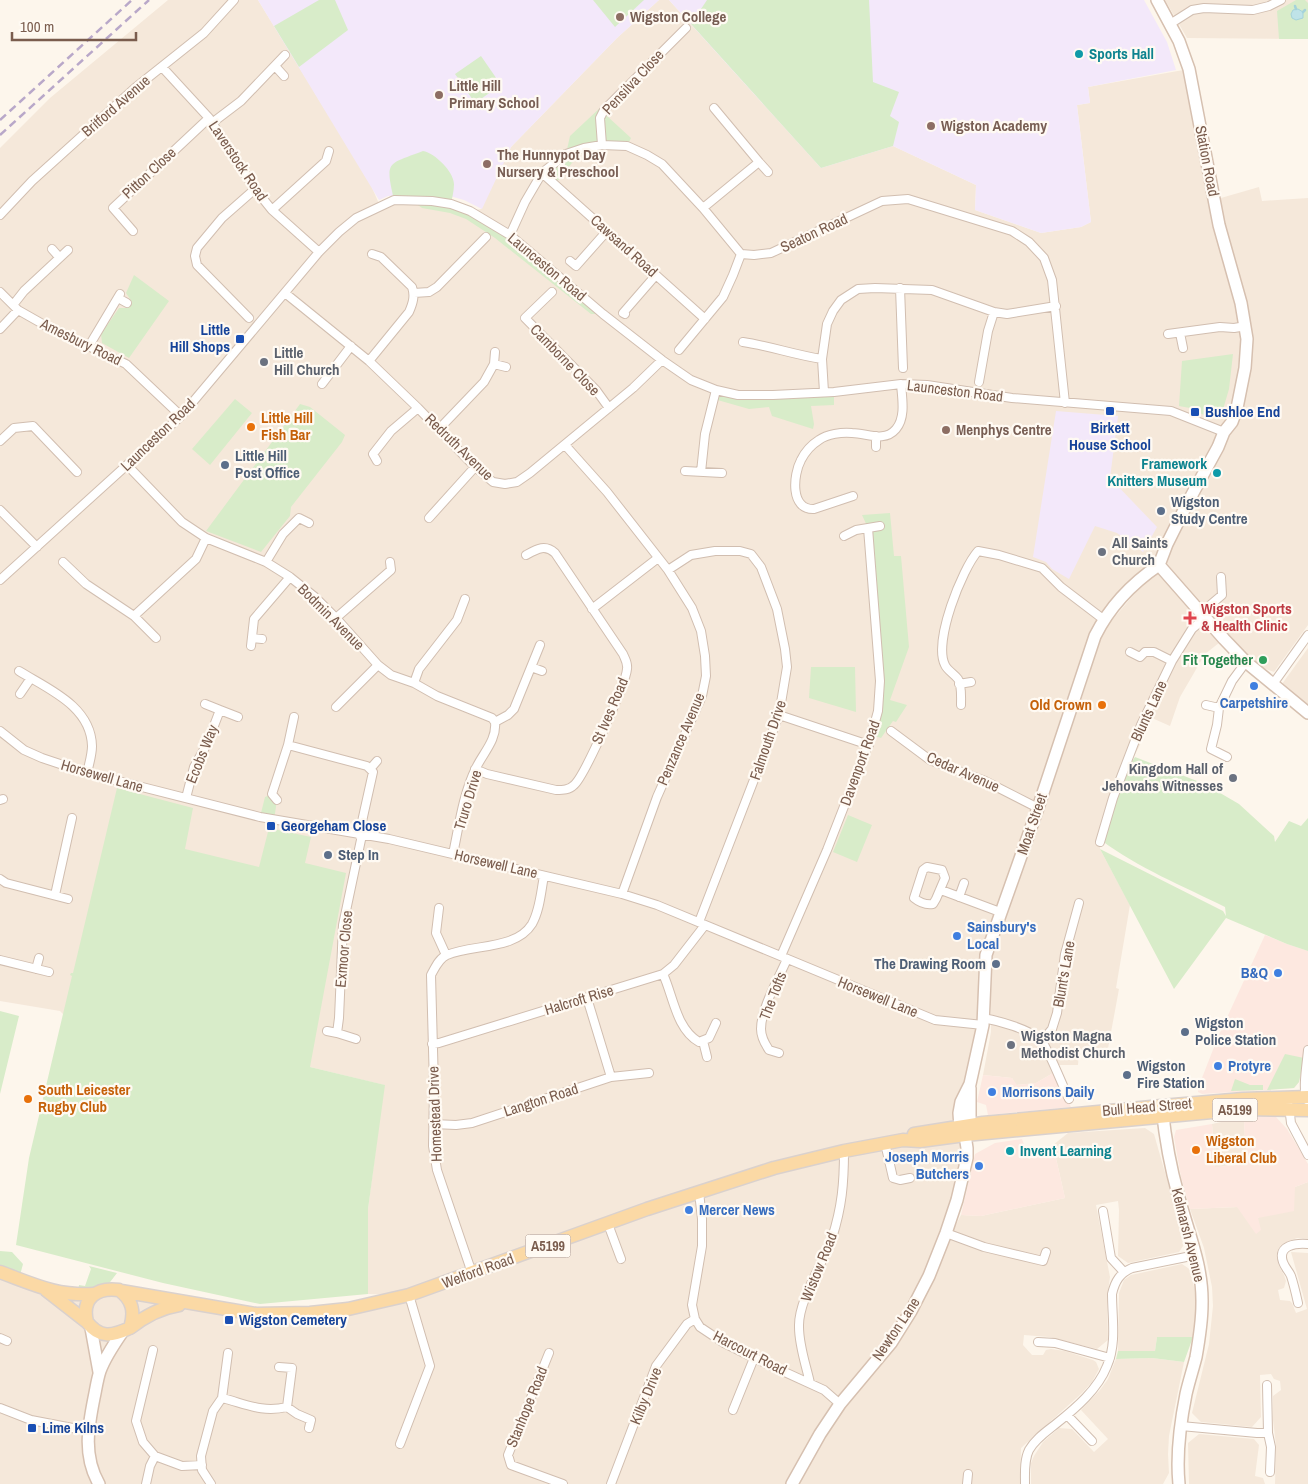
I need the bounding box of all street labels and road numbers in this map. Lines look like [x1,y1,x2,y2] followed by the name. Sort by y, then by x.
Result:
[597,44,668,119] street label: Pensilva Close
[77,70,155,141] street label: Britford Avenue
[204,117,273,205] street label: Laverstock Road
[1190,124,1225,198] street label: Station Road
[117,142,180,203] street label: Pitton Close
[777,208,851,257] street label: Seaton Road
[586,210,663,282] street label: Cawsand Road
[504,228,591,306] street label: Launceston Road
[36,312,125,370] street label: Amesbury Road
[526,319,605,400] street label: Camborne Close
[906,374,1004,407] street label: Launceston Road
[116,394,200,476] street label: Launceston Road
[420,409,498,485] street label: Redruth Avenue
[293,579,370,655] street label: Bodmin Avenue
[586,674,633,747] street label: St Ives Road
[1125,677,1172,745] street label: Blunts Lane
[652,689,710,788] street label: Penzance Avenue
[744,697,791,783] street label: Falmouth Drive
[834,717,885,809] street label: Davenport Road
[180,720,223,786] street label: Ecobs Way
[923,746,1003,797] street label: Cedar Avenue
[59,754,146,797] street label: Horsewell Lane
[448,767,487,832] street label: Truro Drive
[1011,790,1052,857] street label: Moat Street
[452,844,540,883] street label: Horsewell Lane
[330,909,357,988] street label: Exmoor Close
[1047,939,1080,1009] street label: Blunt's Lane
[754,969,791,1023] street label: The Tofts
[835,971,922,1022] street label: Horsewell Lane
[542,979,616,1020] street label: Halcroft Rise
[422,1066,447,1162] street label: Homestead Drive
[501,1078,581,1121] street label: Langton Road
[1101,1092,1193,1121] street label: Bull Head Street
[1212,1098,1258,1122] road number: A5199
[1167,1186,1210,1284] street label: Kelmarsh Avenue
[795,1229,842,1305] street label: Wistow Road
[526,1234,570,1258] road number: A5199
[439,1248,517,1293] street label: Welford Road
[867,1293,925,1365] street label: Newton Lane
[710,1325,791,1380] street label: Harcourt Road
[501,1363,552,1450] street label: Stanhope Road
[625,1364,667,1428] street label: Kilby Drive

